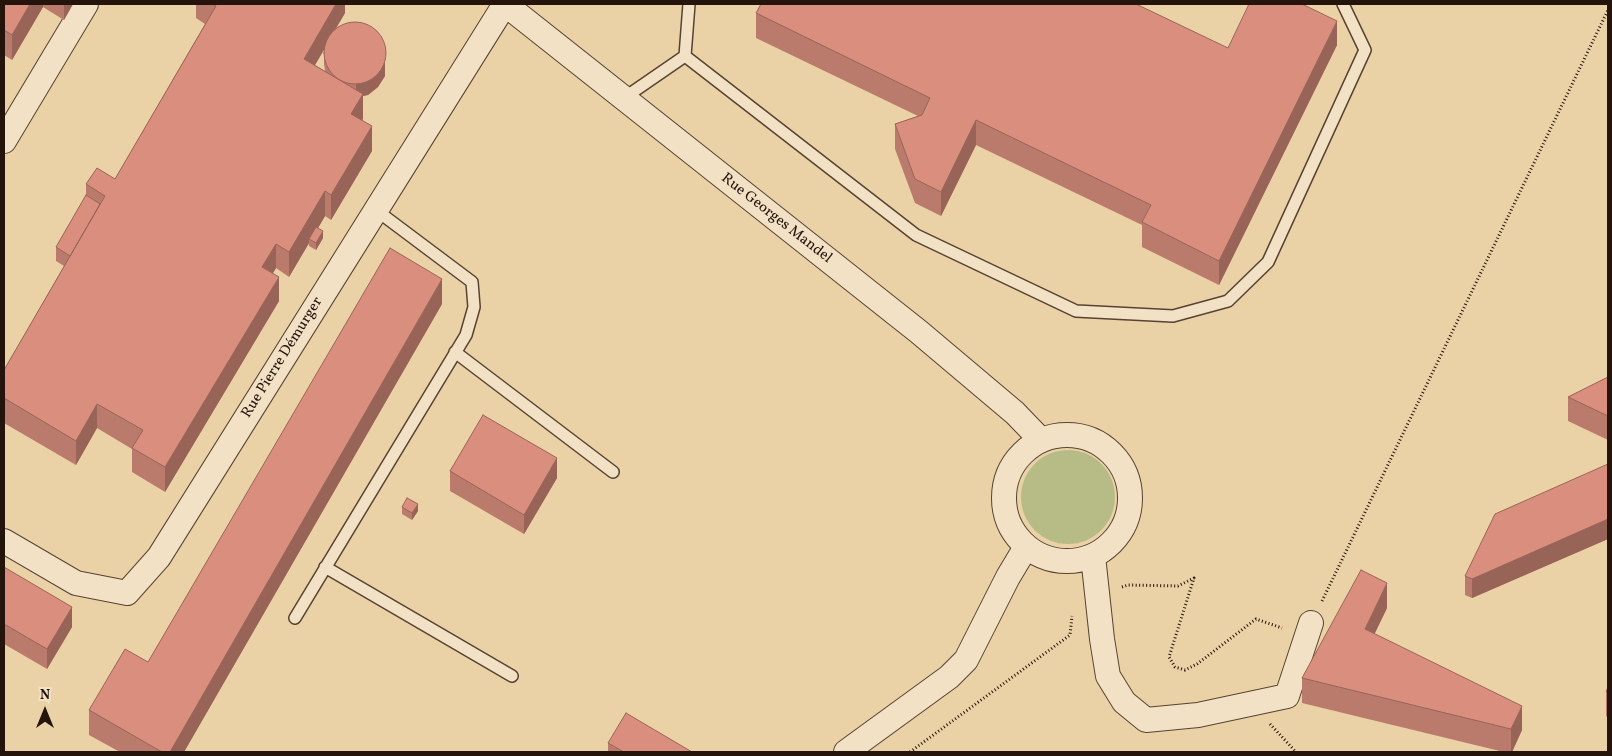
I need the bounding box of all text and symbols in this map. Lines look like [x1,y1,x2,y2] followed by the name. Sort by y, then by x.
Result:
[717,170,835,268] street label: Rue Georges Mandel
[239,294,327,422] street label: Rue Pierre Démurger
[20,686,70,736] north arrow
[40,686,50,705] text: N

